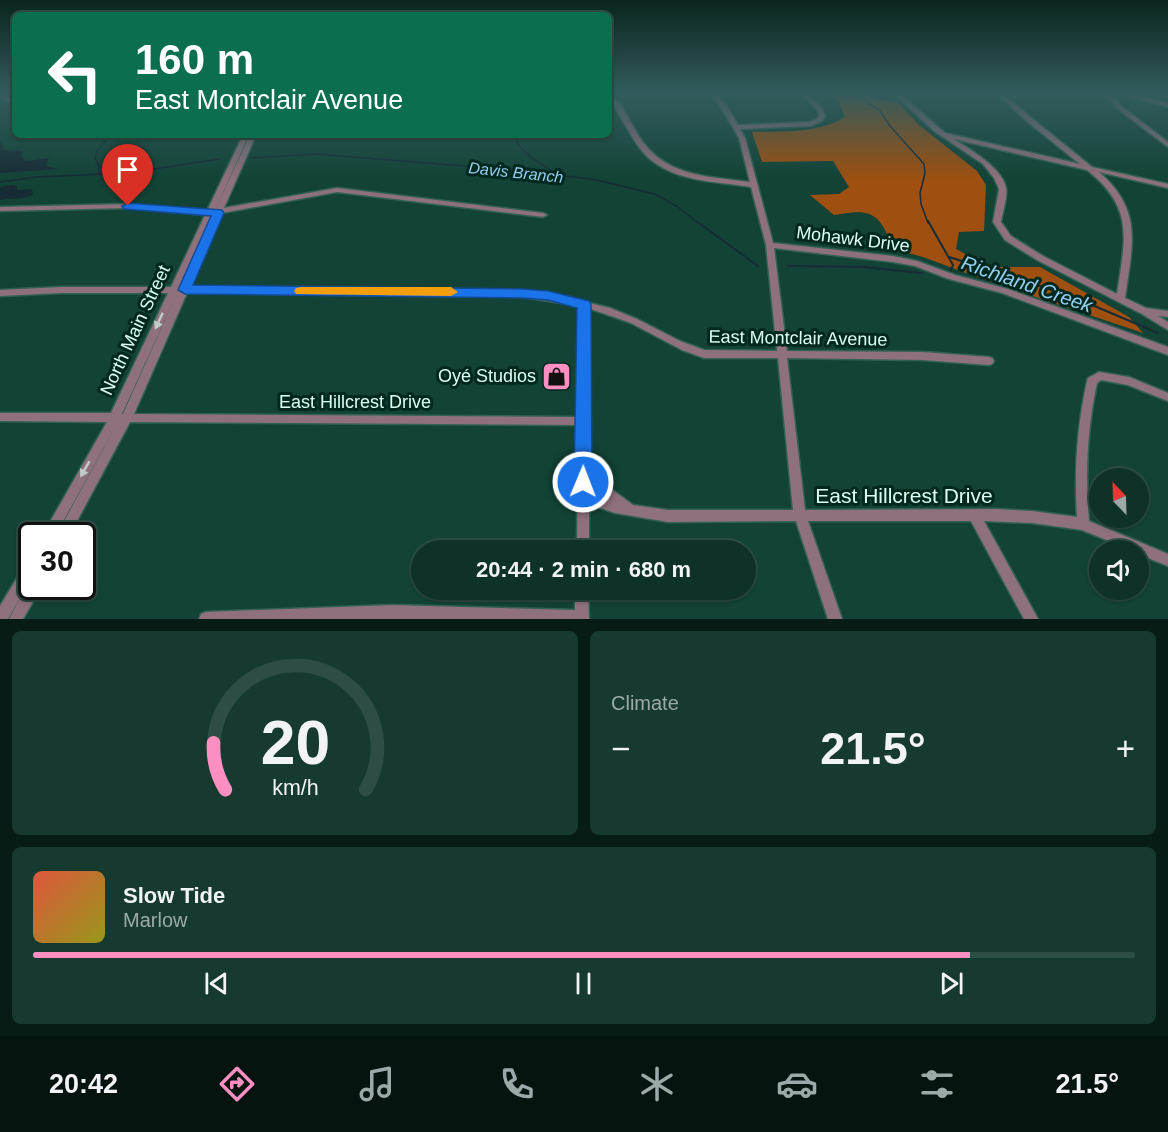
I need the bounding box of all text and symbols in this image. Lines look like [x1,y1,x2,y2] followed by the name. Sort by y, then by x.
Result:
[36,36,114,114] icon: left
[135,36,254,83] text: 160 m
[135,85,403,115] text: East Montclair Avenue
[102,144,153,206] pin
[111,153,144,186] icon: arrive
[468,159,564,186] water label: Davis Branch
[795,222,911,256] street label: Mohawk Drive
[959,251,1096,317] water label: Richland Creek
[96,262,174,398] street label: North Main Street
[154,313,164,331] one-way arrow
[708,326,888,350] street label: East Montclair Avenue
[541,360,573,392] shop icon: Oyé Studios
[438,366,536,386] place label: Oyé Studios
[279,392,431,412] street label: East Hillcrest Drive
[551,450,615,514] position arrow
[80,461,90,478] one-way arrow
[1089,468,1149,528] north arrow
[1089,468,1149,600] map controls
[815,484,993,507] street label: East Hillcrest Drive
[18,522,96,600] speed limit sign: 30
[1089,540,1149,600] button: sound
[476,557,691,582] text: 20:44 · 2 min · 680 m
[611,692,679,714] text: Climate
[260,708,330,777] text: 20
[820,723,926,774] text: 21.5°
[611,730,630,767] text: −
[1116,730,1135,767] text: +
[272,776,318,800] text: km/h
[123,883,225,908] text: Slow Tide
[123,909,187,931] text: Marlow
[200,967,233,1000] icon: previous
[567,967,600,1000] icon: pause
[935,967,968,1000] icon: next
[216,1063,258,1105] icon: directions
[356,1063,398,1105] icon: music
[496,1063,538,1105] icon: phone
[636,1063,678,1105] icon: climate
[776,1063,818,1105] icon: car
[916,1063,958,1105] icon: filters
[49,1069,118,1099] text: 20:42
[1056,1069,1119,1099] text: 21.5°

